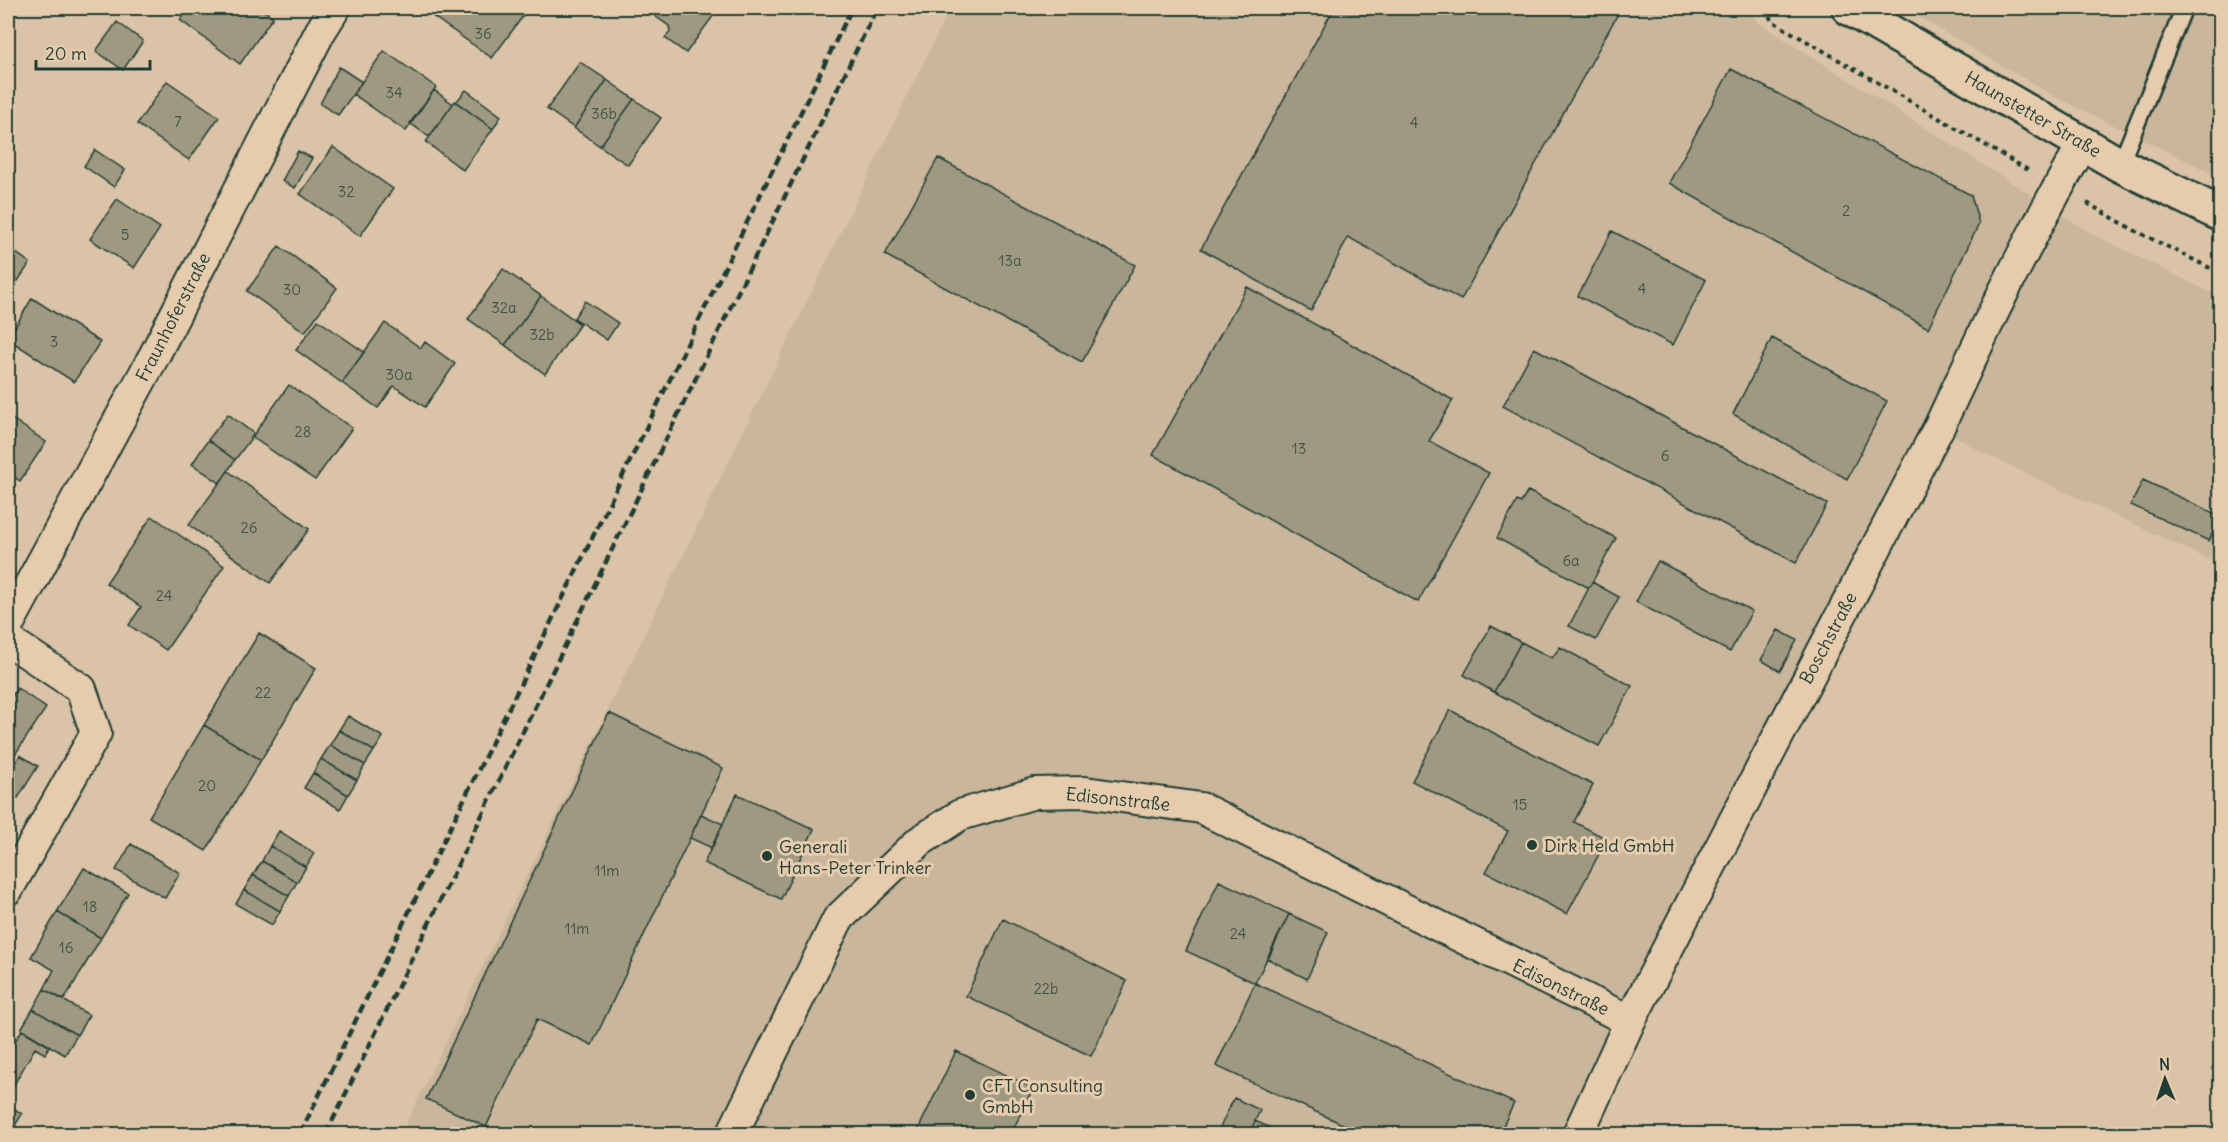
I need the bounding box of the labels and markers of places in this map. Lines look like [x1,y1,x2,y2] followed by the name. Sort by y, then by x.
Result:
[1544,834,1675,857] place label: Dirk Held GmbH
[779,835,932,879] place label: Generali Hans-Peter Trinker
[1525,838,1539,852] marker: Dirk Held GmbH
[760,849,774,863] marker: Generali Hans-Peter Trinker
[982,1074,1103,1118] place label: CFT Consulting GmbH
[963,1088,977,1102] marker: CFT Consulting GmbH

